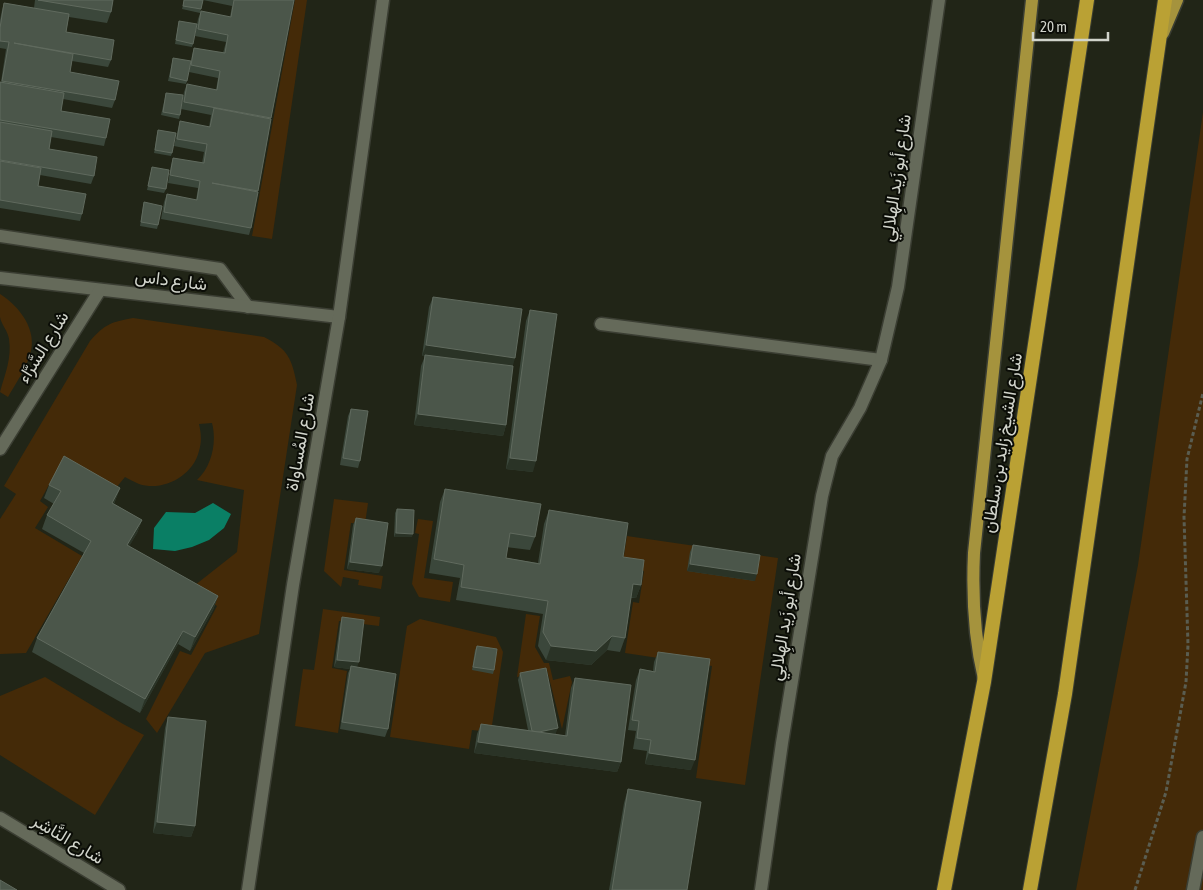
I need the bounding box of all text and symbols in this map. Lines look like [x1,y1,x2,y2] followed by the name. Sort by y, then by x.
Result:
[1033,10,1108,42] scale bar
[1040,18,1067,35] text: 20 m
[876,113,920,244] street label: شارع أبو زَيد الهِلالِي
[133,265,208,296] street label: شارع داس
[12,307,74,387] street label: شارع السَّرَّاء
[977,351,1028,535] street label: شارع الشيخ زايد بن سلطان
[281,391,320,493] street label: شارع المُساواة
[764,552,810,683] street label: شارع أبو زَيد الهِلالِي
[27,808,108,870] street label: شارع النَّاشِر

